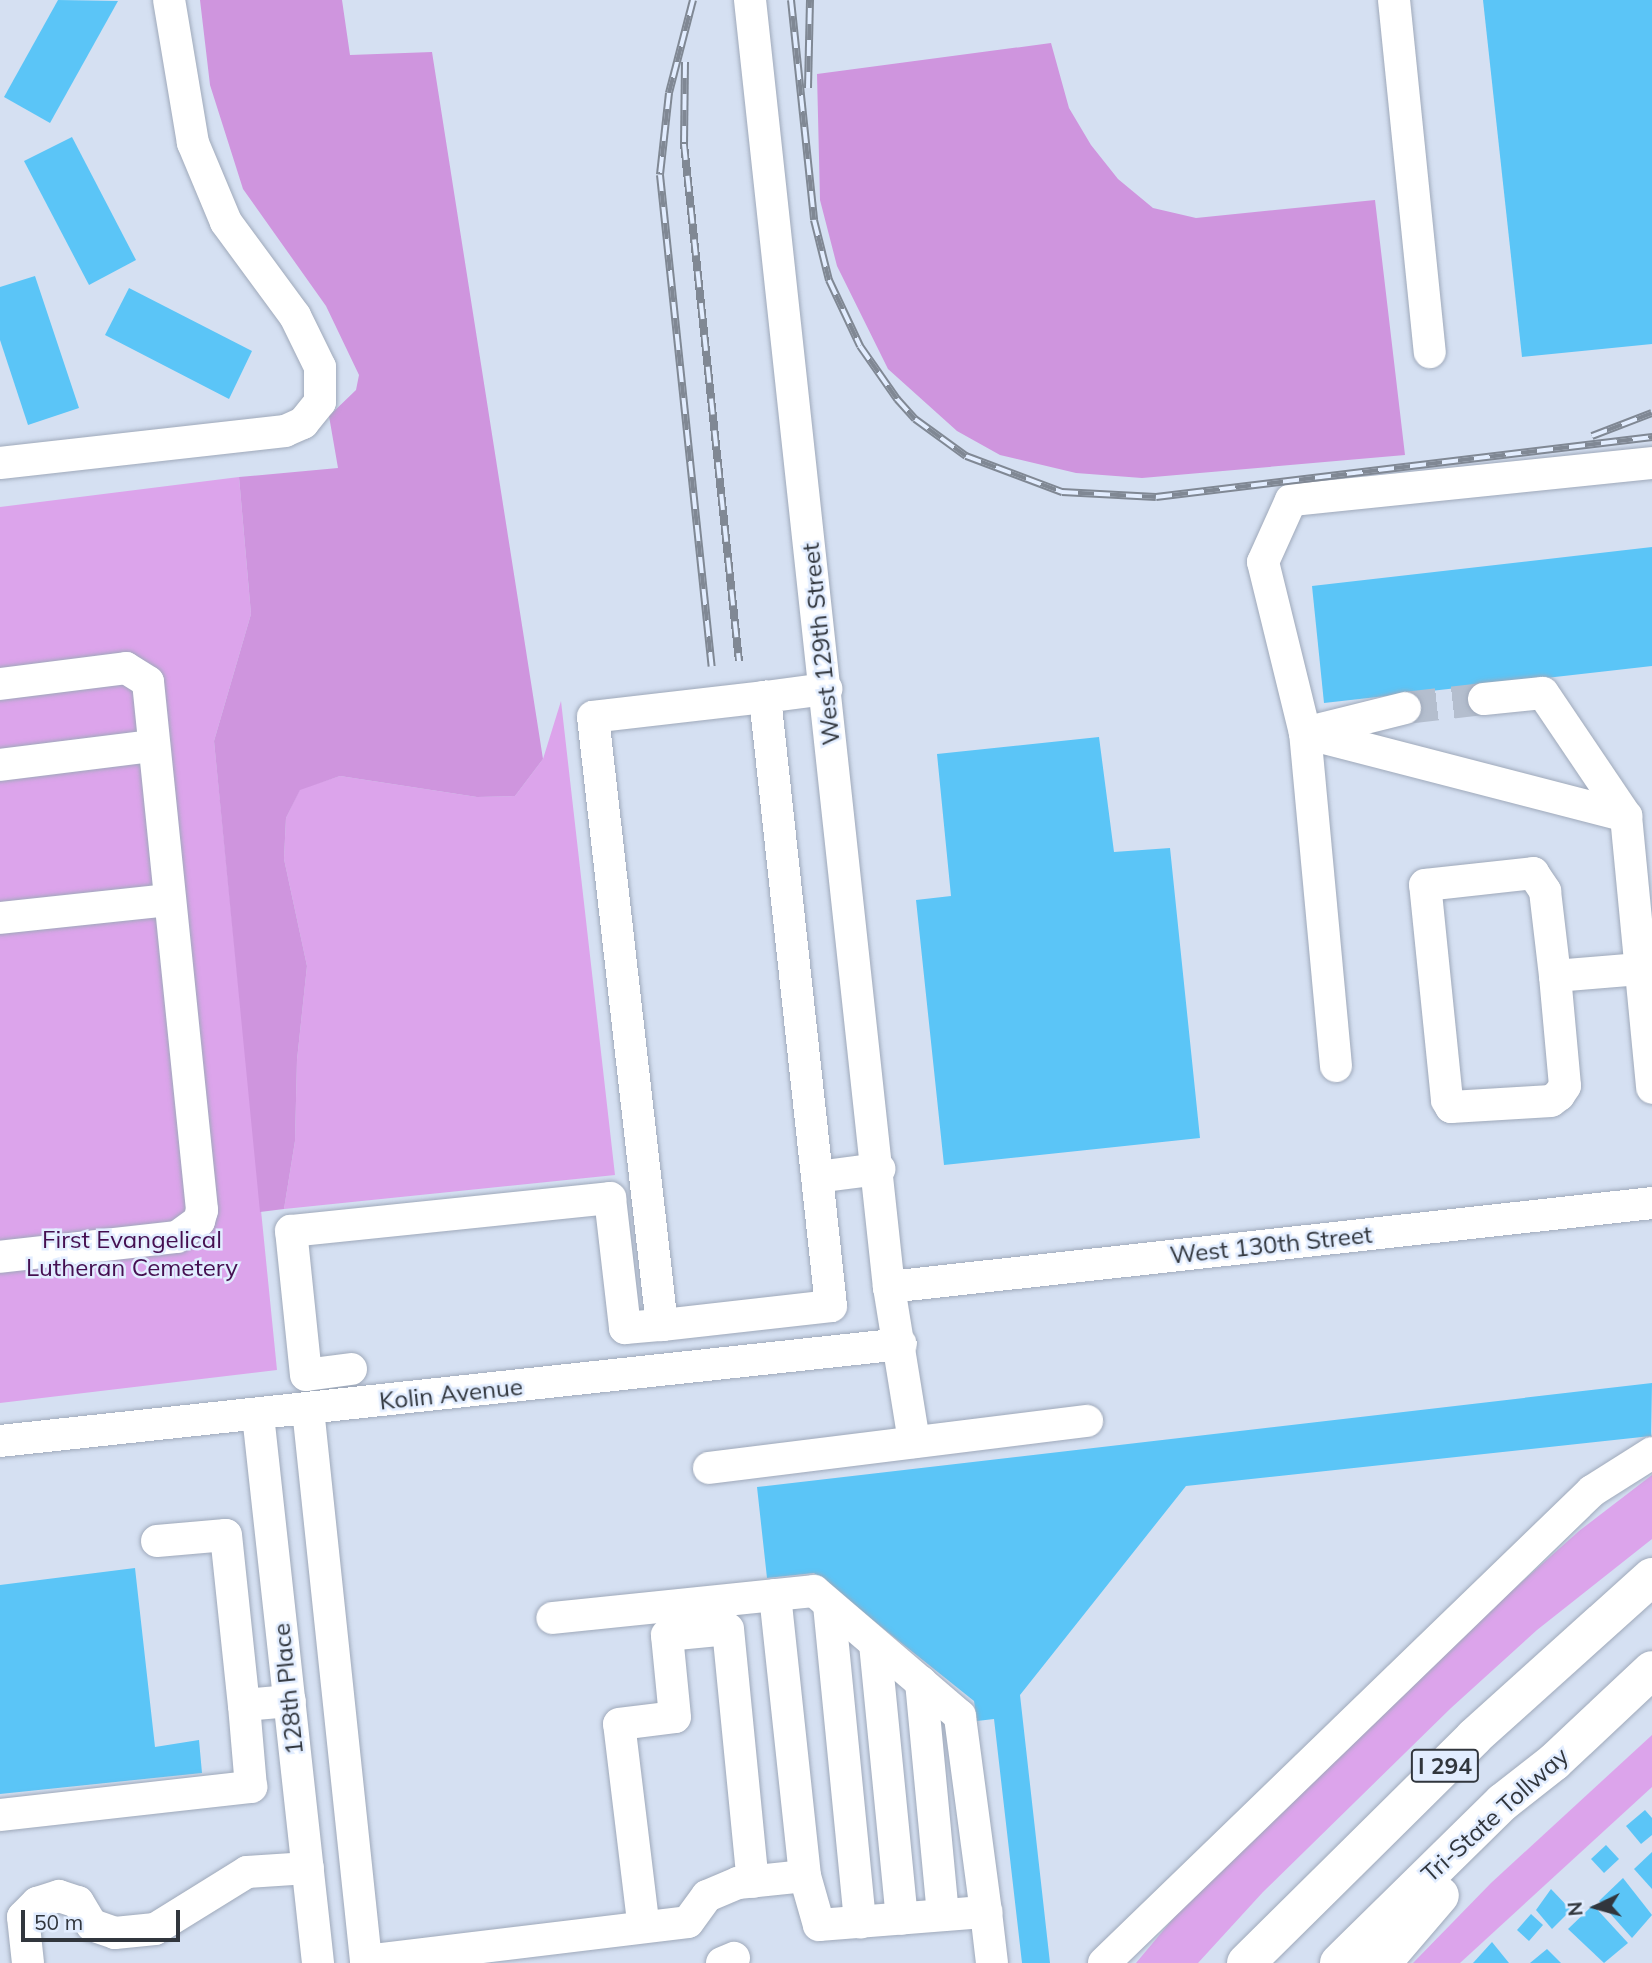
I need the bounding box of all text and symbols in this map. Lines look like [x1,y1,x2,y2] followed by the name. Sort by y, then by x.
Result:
[796,542,846,746] street label: West 129th Street
[1169,1220,1373,1270] street label: West 130th Street
[26,1226,238,1282] park label: First Evangelical Lutheran Cemetery
[378,1372,524,1416] street label: Kolin Avenue
[267,1622,309,1756] street label: 128th Place
[1416,1742,1574,1888] street label: Tri-State Tollway
[1410,1746,1480,1786] road number: I 294
[1561,1872,1631,1942] north arrow
[24,1896,184,1940] scale bar
[1563,1901,1588,1917] text: N
[34,1909,83,1935] text: 50 m

